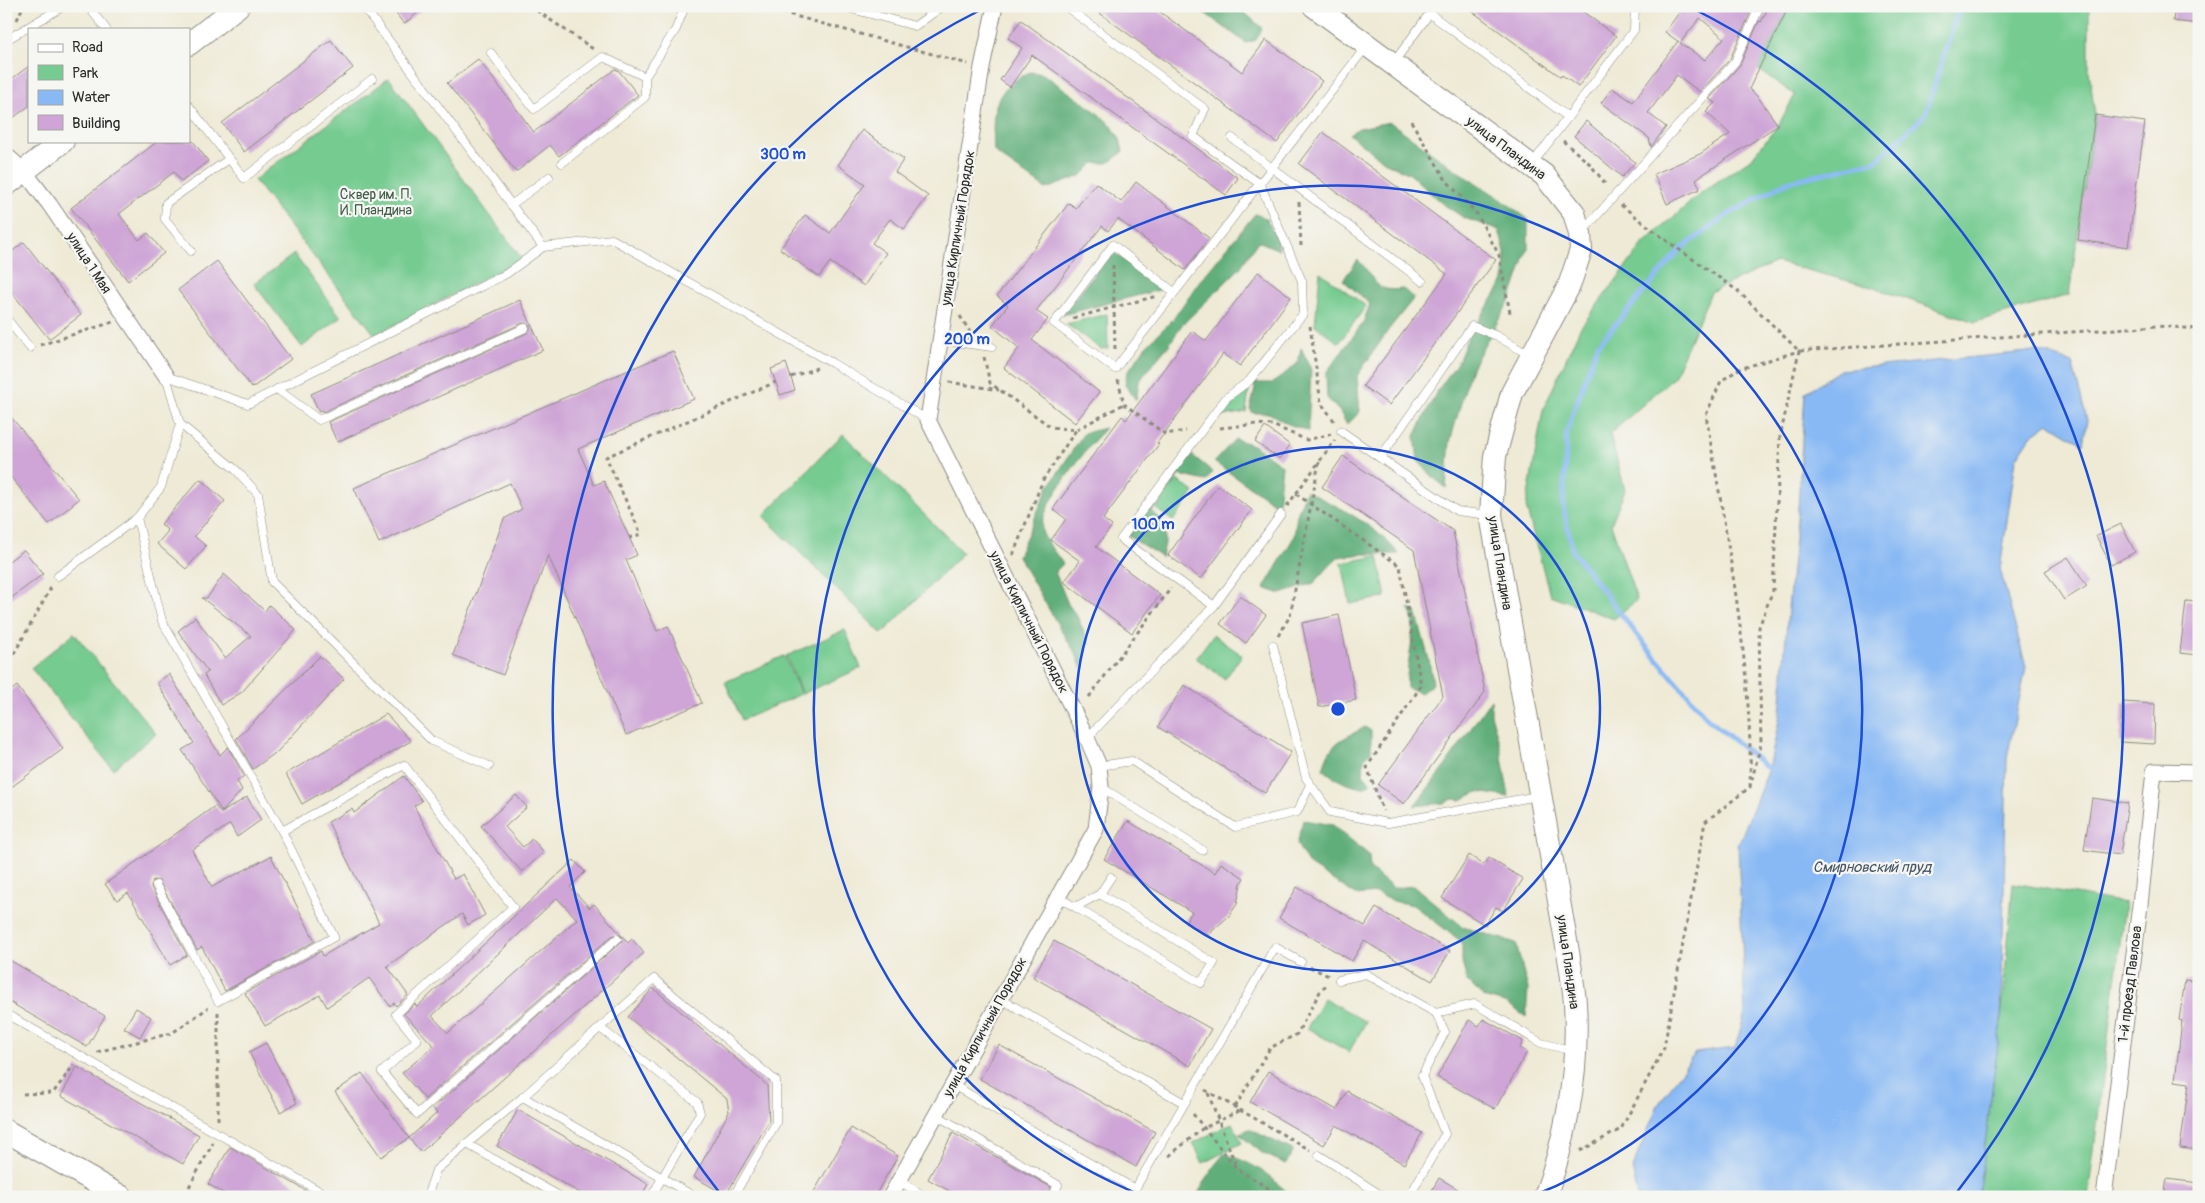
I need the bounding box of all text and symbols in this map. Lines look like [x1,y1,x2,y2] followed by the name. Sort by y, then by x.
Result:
[28,28,190,142] legend
[72,38,103,57] text: Road
[72,64,99,83] text: Park
[72,88,111,107] text: Water
[1462,112,1549,183] street label: улица Пландина
[72,114,120,133] text: Building
[760,145,806,164] text: 300 m
[937,149,979,308] street label: улица Кирпичный Порядок
[340,186,412,219] park label: Сквер им. П. И. Пландина
[62,228,115,297] street label: улица 1 Мая
[944,330,990,349] text: 200 m
[1484,514,1516,611] street label: улица Пландина
[1132,515,1174,534] text: 100 m
[985,547,1072,696] street label: улица Кирпичный Порядок
[1329,700,1347,718] centre of rings
[1813,858,1933,877] water label: Смирновский пруд
[1553,913,1583,1010] street label: улица Пландина
[2114,925,2146,1043] street label: 1-й проезд Павлова
[939,954,1031,1101] street label: улица Кирпичный Порядок

